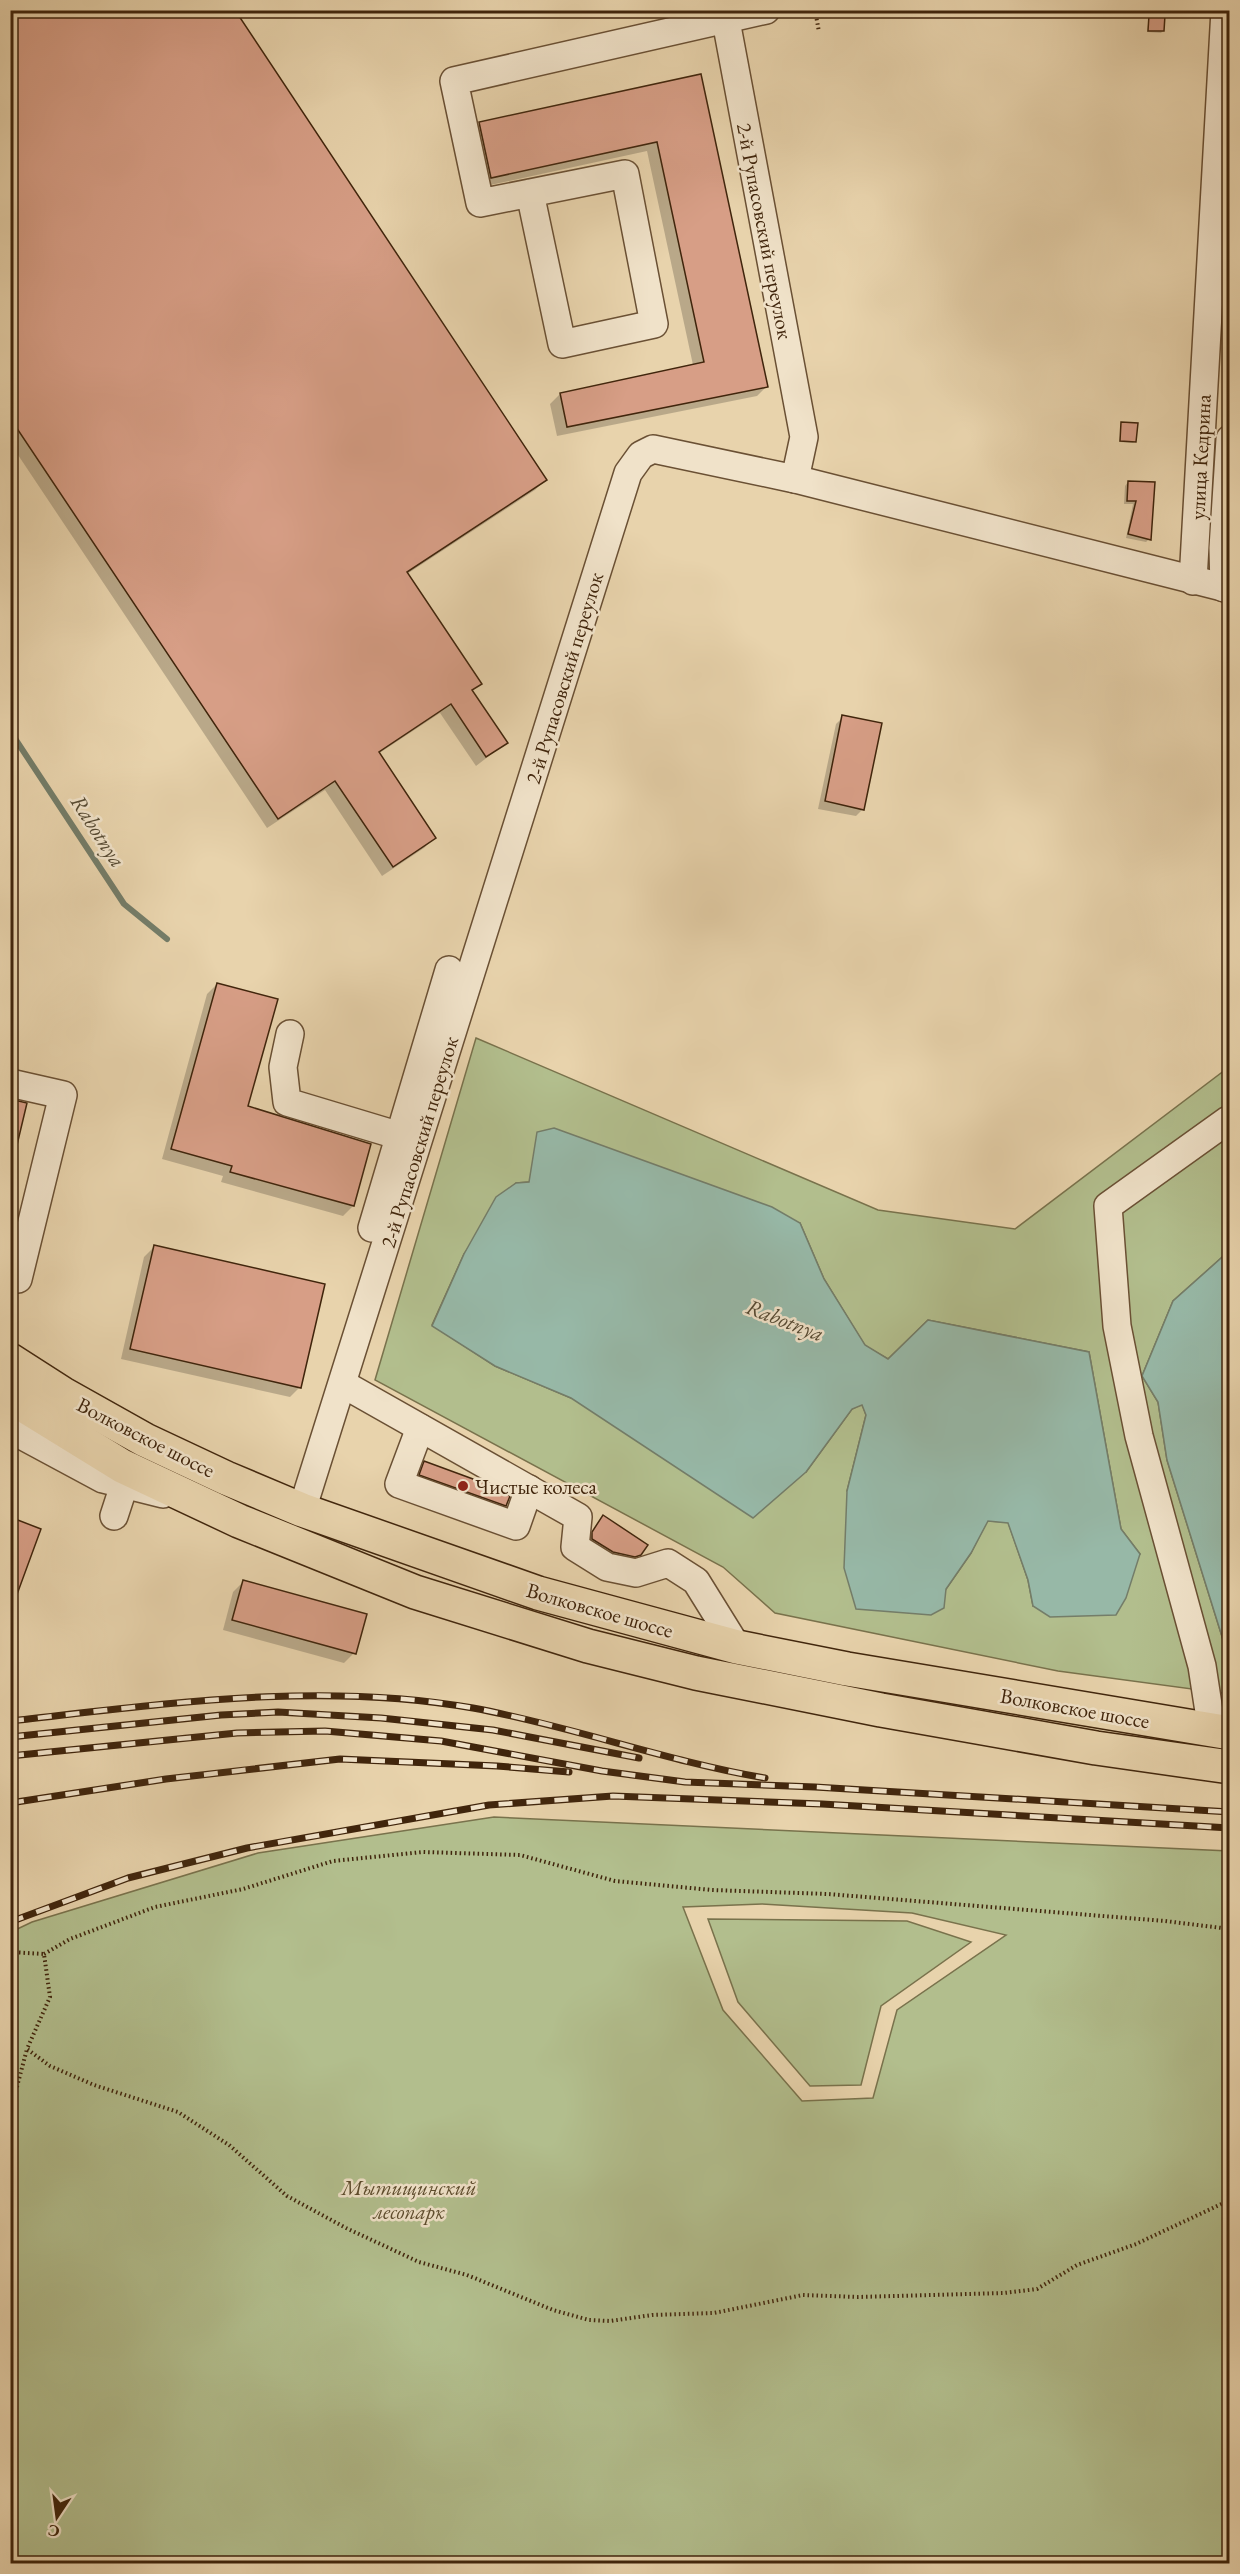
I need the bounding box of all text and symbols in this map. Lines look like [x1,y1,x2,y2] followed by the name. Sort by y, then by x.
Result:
[731,120,799,342] street label: 2-й Рупасовский переулок
[1183,393,1217,520] street label: улица Кедрина
[519,569,609,787] street label: 2-й Рупасовский переулок
[64,789,132,873] water label: Rabotnya
[374,1033,464,1251] street label: 2-й Рупасовский переулок
[742,1292,828,1348] water label: Rabotnya
[72,1391,220,1483] street label: Волковское шоссе
[475,1473,598,1500] place label: Чистые колеса
[456,1479,470,1493] marker: Чистые колеса
[524,1576,676,1644] street label: Волковское шоссе
[998,1682,1152,1734] street label: Волковское шоссе
[340,2174,477,2225] park label: Мытищинский лесопарк
[27,2487,87,2547] north arrow
[46,2520,62,2543] text: С

